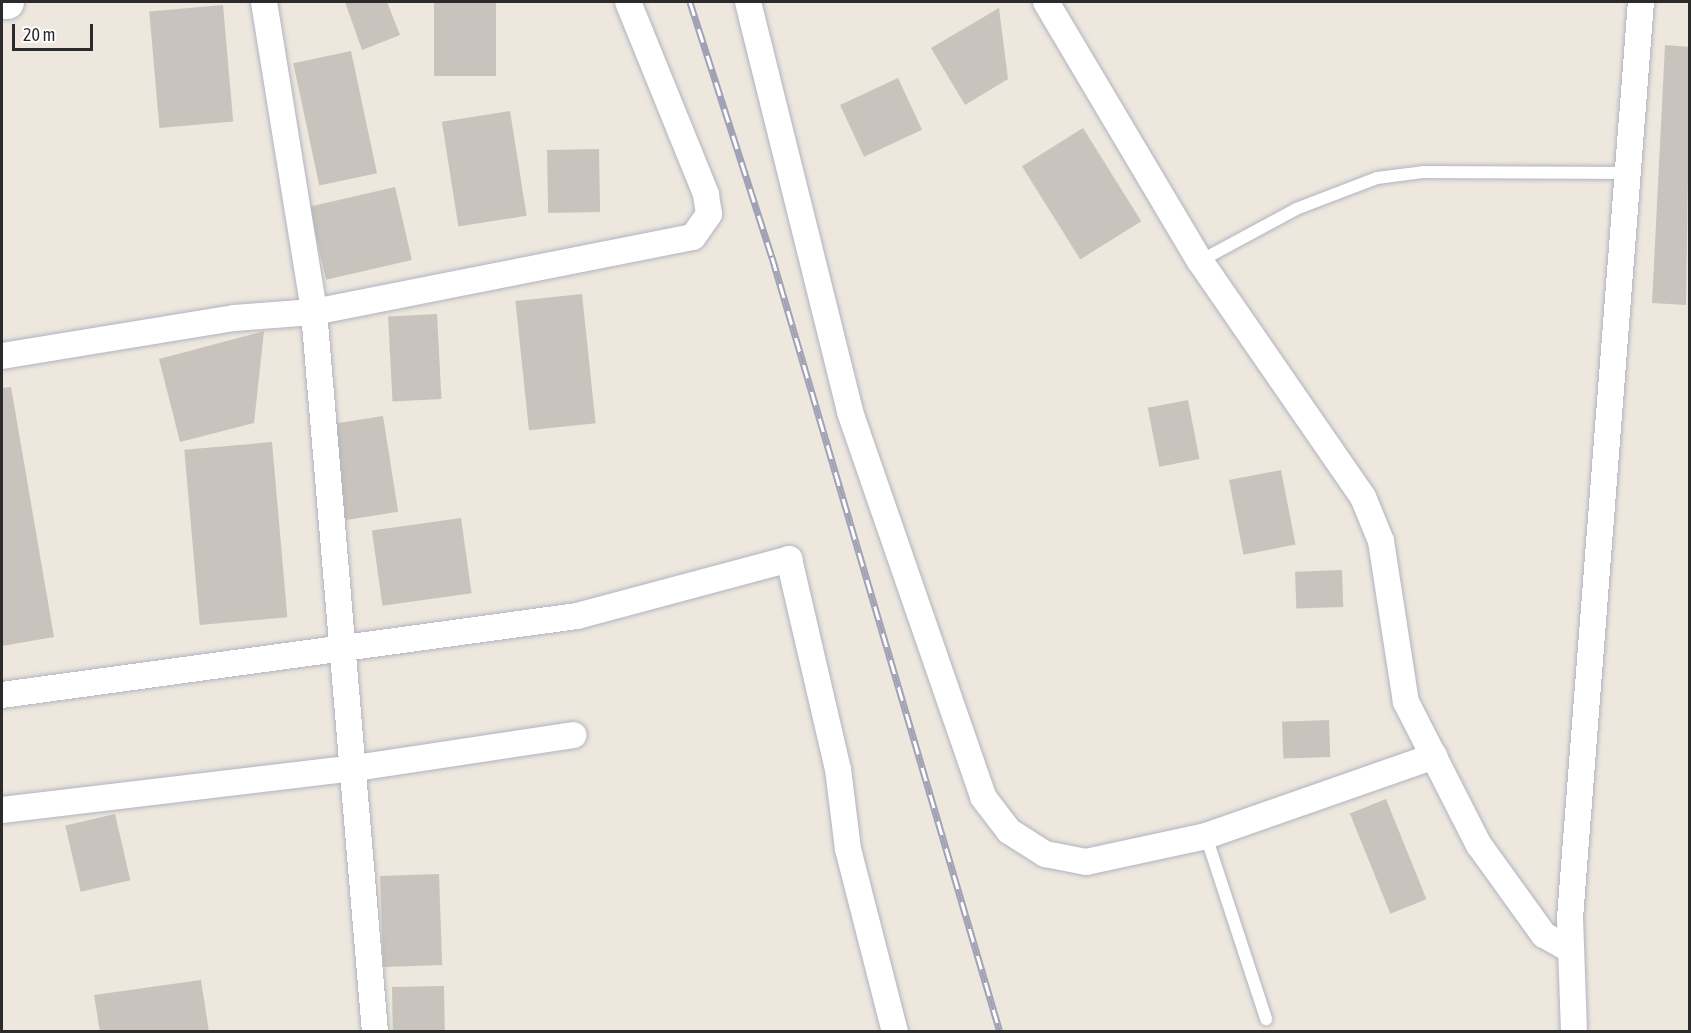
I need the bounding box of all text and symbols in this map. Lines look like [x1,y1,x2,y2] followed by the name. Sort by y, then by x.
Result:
[15,12,96,50] scale bar
[23,24,55,45] text: 20 m

